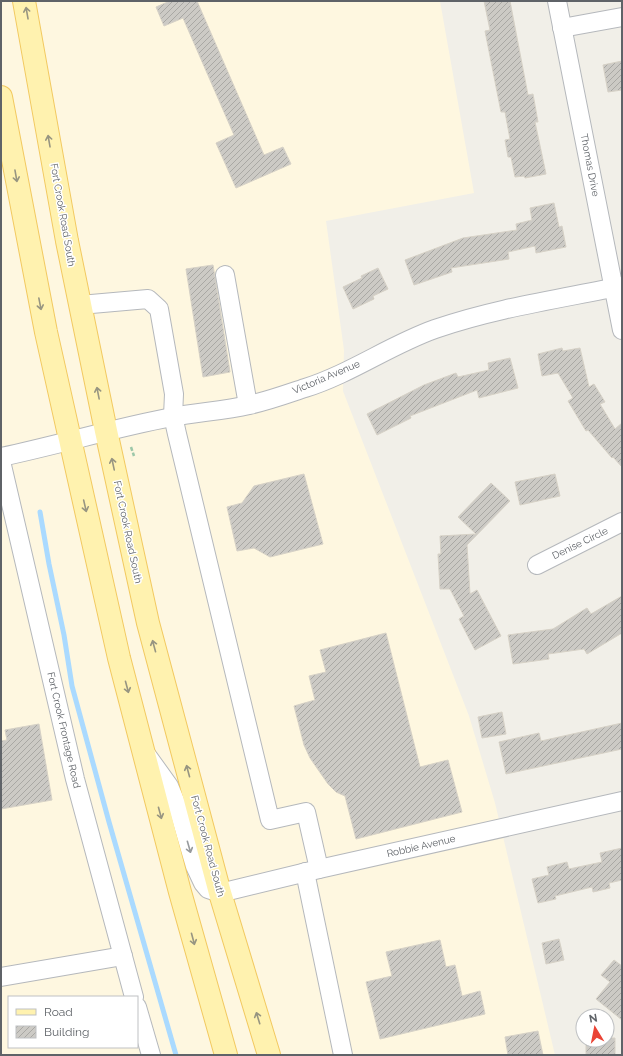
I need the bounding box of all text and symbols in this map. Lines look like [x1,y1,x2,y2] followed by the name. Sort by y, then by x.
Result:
[22,7,30,20] one-way arrow
[579,133,602,197] street label: Thomas Drive
[45,135,53,148] one-way arrow
[49,163,78,268] street label: Fort Crook Road South
[12,170,20,183] one-way arrow
[37,297,45,310] one-way arrow
[291,358,361,396] street label: Victoria Avenue
[94,387,102,400] one-way arrow
[109,458,117,471] one-way arrow
[112,480,144,584] street label: Fort Crook Road South
[82,499,90,512] one-way arrow
[550,525,610,561] street label: Denise Circle
[150,640,157,653] one-way arrow
[45,671,83,789] street label: Fort Crook Frontage Road
[123,680,131,693] one-way arrow
[184,765,191,778] one-way arrow
[189,794,227,898] street label: Fort Crook Road South
[156,806,164,819] one-way arrow
[386,833,456,859] street label: Robbie Avenue
[186,841,193,854] one-way arrow
[190,932,197,945] one-way arrow
[8,996,138,1048] legend
[44,1005,73,1019] text: Road
[575,1008,615,1048] north arrow
[254,1011,261,1024] one-way arrow
[588,1012,599,1026] text: N
[44,1025,90,1039] text: Building

